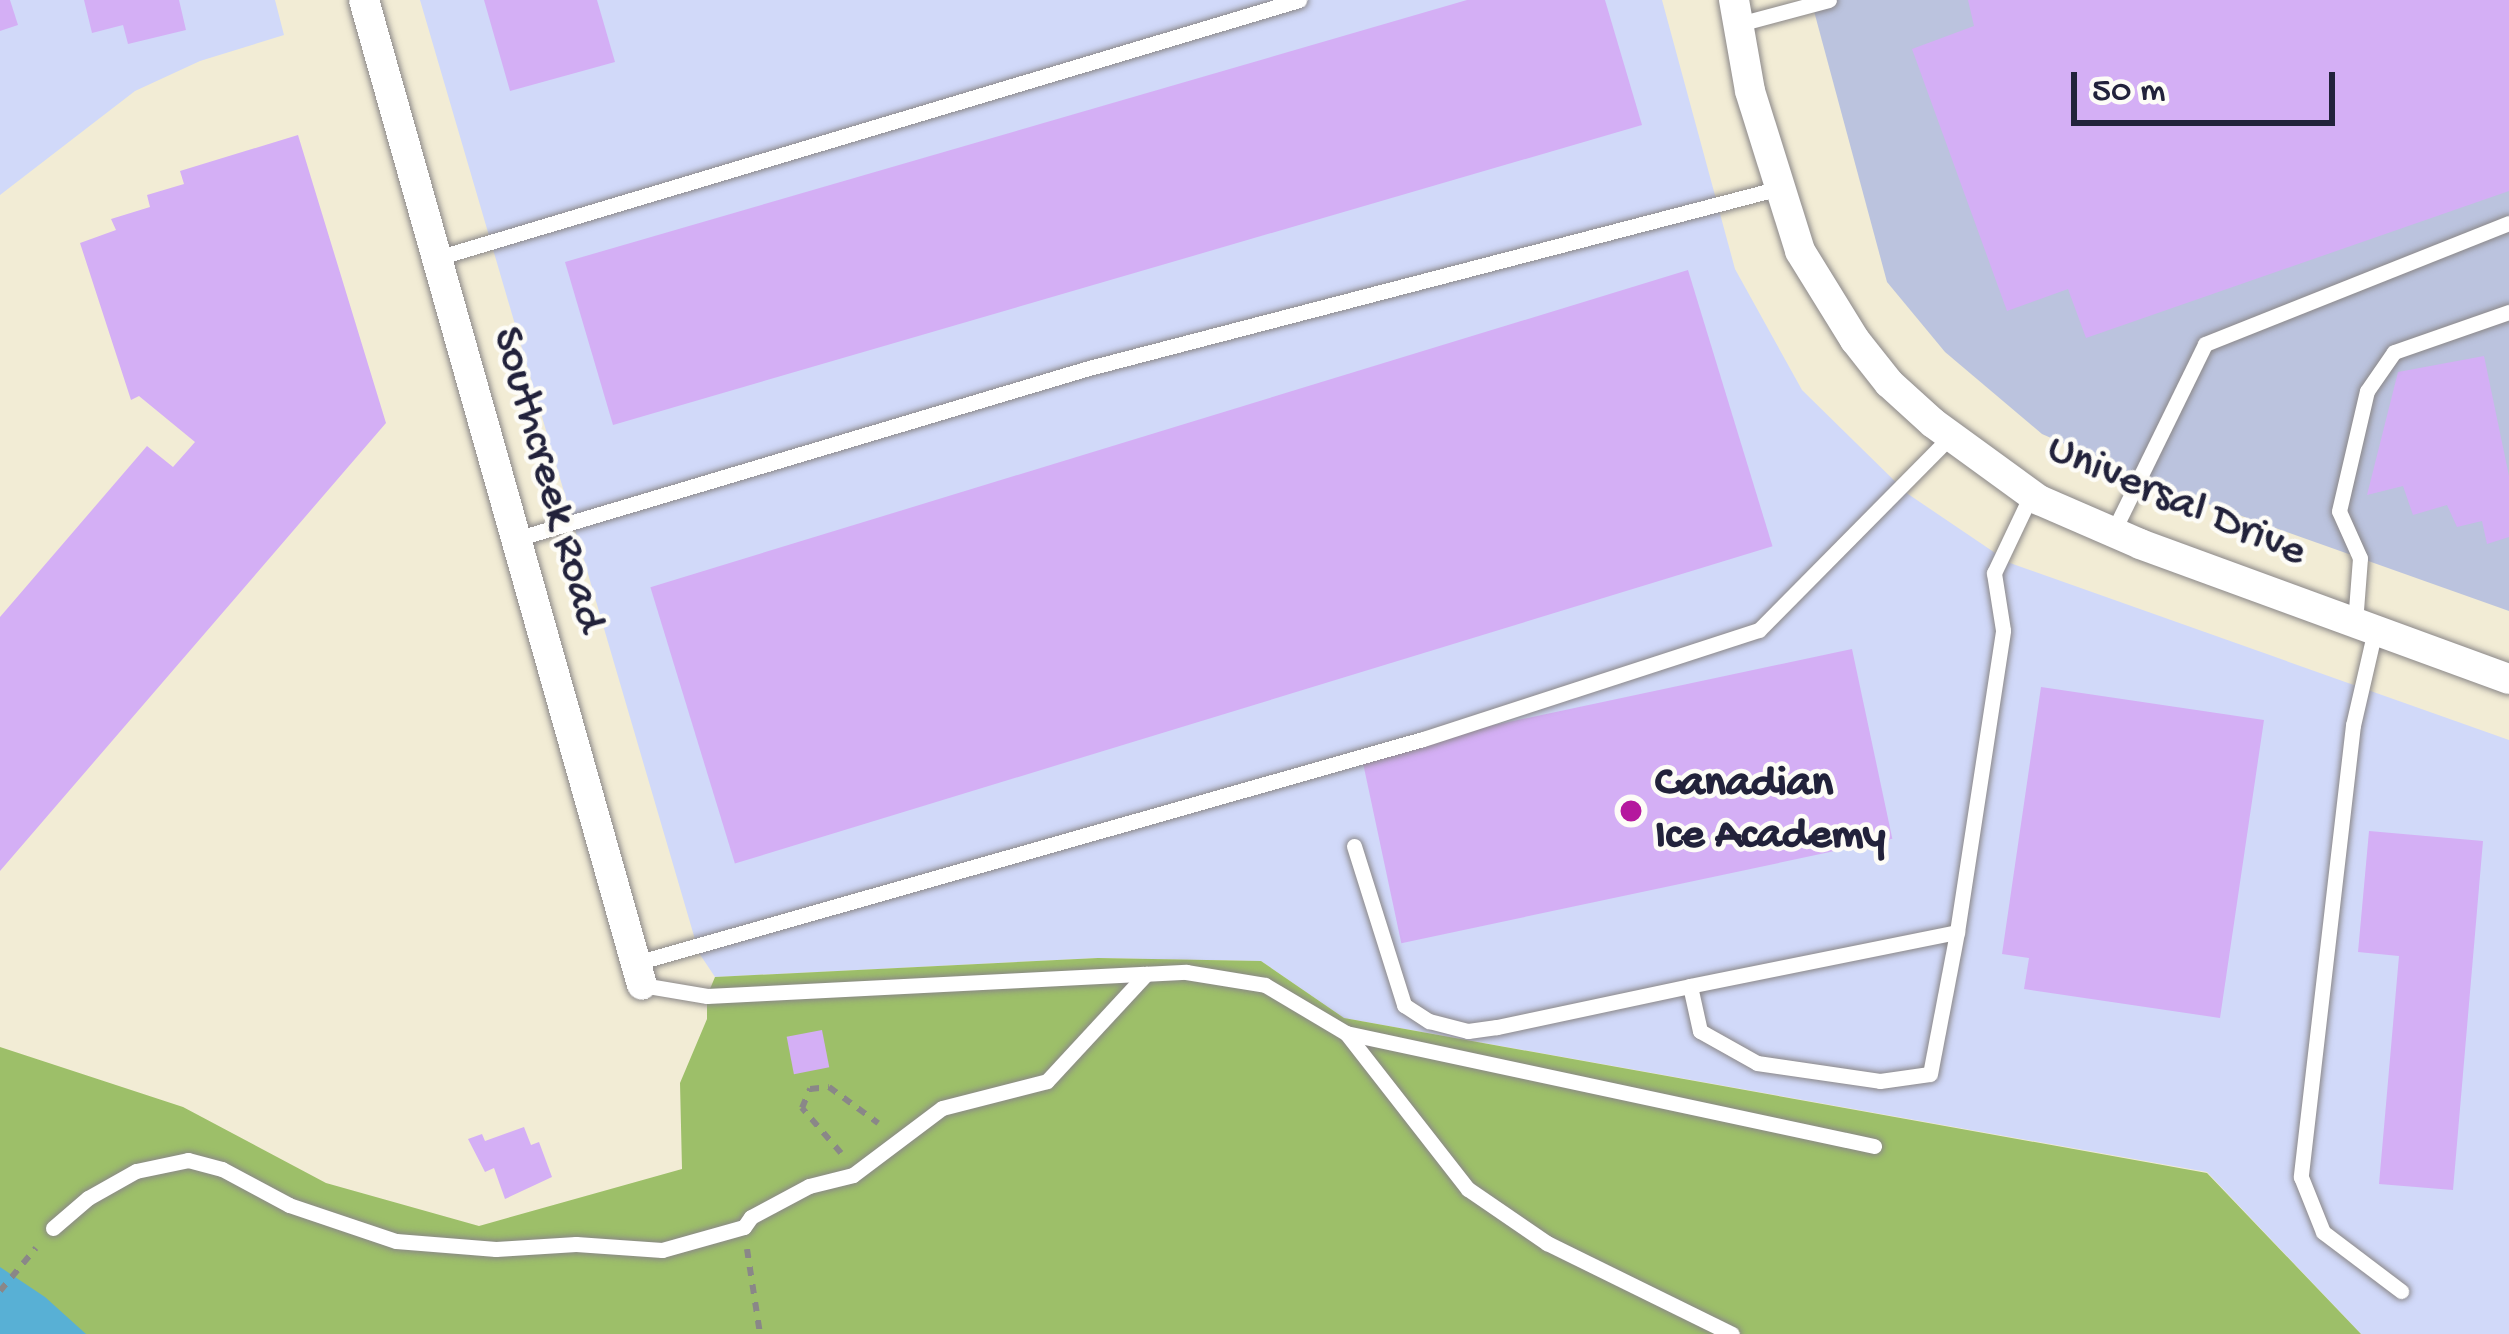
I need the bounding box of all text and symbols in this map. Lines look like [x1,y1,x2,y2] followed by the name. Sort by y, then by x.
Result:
[2077,48,2341,122] scale bar
[2092,71,2165,114] text: 50 m
[478,321,616,639] street label: Southcreek Road
[2038,423,2314,581] street label: Universal Drive
[1655,758,1885,864] place label: Canadian Ice Academy
[1618,798,1644,824] marker: Canadian Ice Academy

